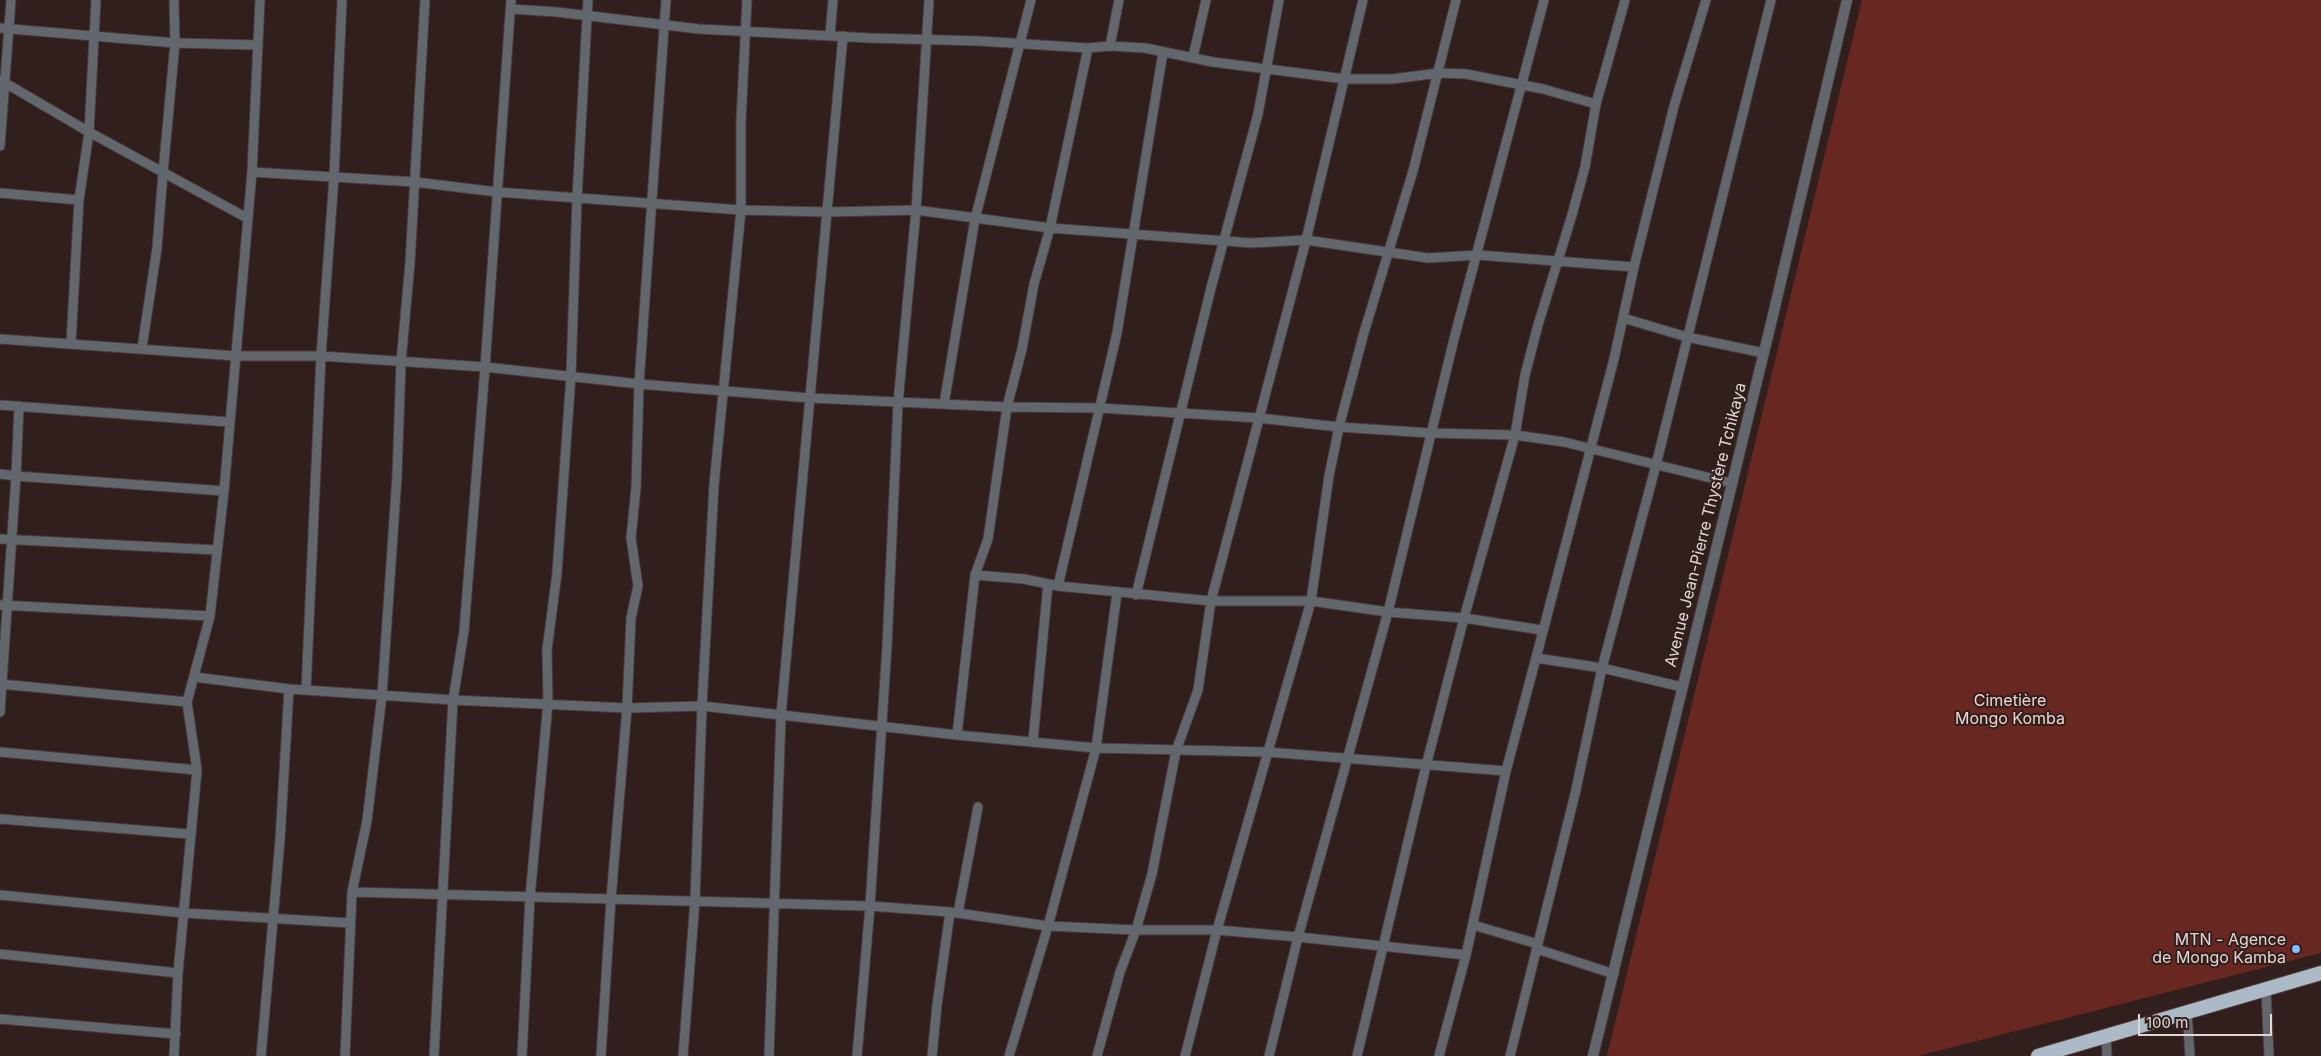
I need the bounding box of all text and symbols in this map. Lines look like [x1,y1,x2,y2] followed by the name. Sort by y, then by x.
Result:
[1661,381,1751,669] street label: Avenue Jean-Pierre Thystère Tchikaya
[1955,691,2065,729] park label: Cimetière Mongo Komba
[2152,930,2286,968] place label: MTN - Agence de Mongo Kamba
[2290,943,2302,955] marker: MTN - Agence de Mongo Kamba
[2141,1004,2275,1036] scale bar
[2146,1013,2188,1032] text: 100 m

